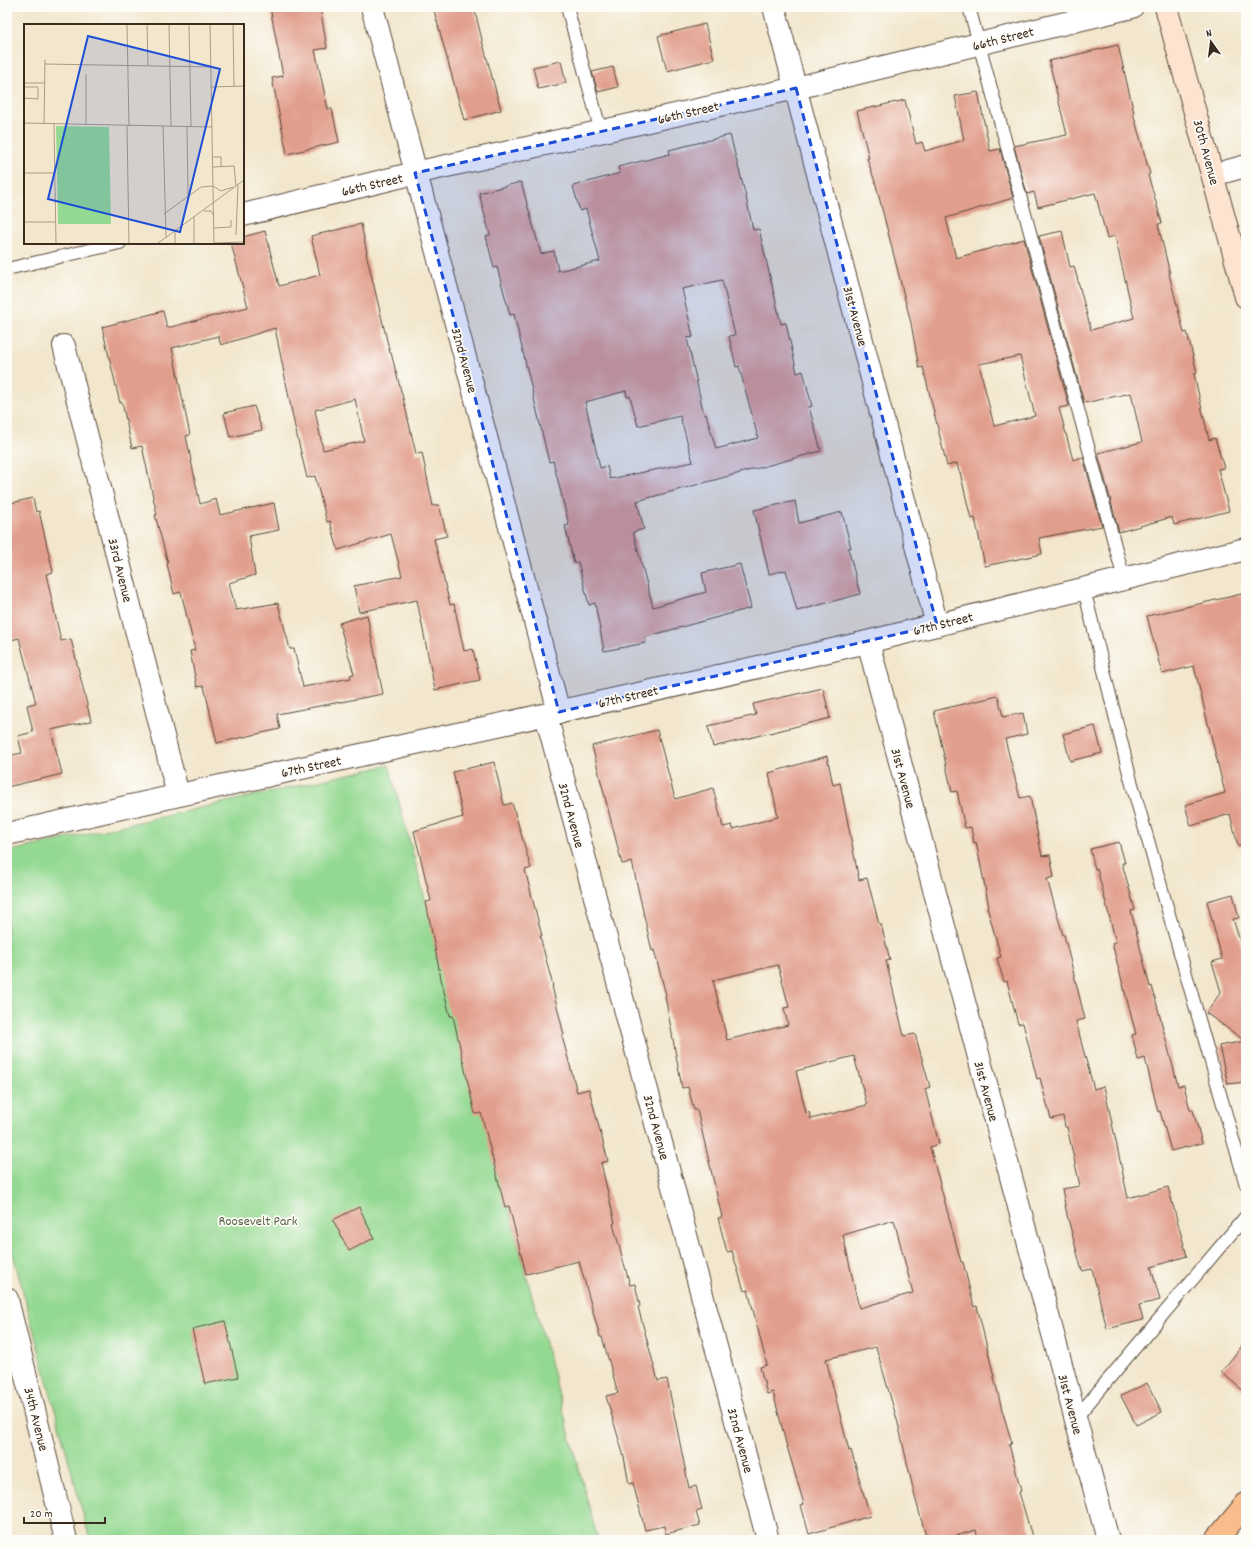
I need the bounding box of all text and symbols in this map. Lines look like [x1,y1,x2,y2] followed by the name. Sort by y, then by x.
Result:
[1191,22,1231,62] north arrow
[971,23,1036,57] street label: 66th Street
[24,24,244,244] inset map
[1204,26,1214,43] text: N
[656,97,721,131] street label: 66th Street
[1187,118,1223,187] street label: 30th Avenue
[340,169,405,203] street label: 66th Street
[836,284,872,349] street label: 31st Avenue
[445,326,481,395] street label: 32nd Avenue
[101,536,137,605] street label: 33rd Avenue
[911,608,976,642] street label: 67th Street
[596,681,660,715] street label: 67th Street
[884,746,920,811] street label: 31st Avenue
[279,752,343,784] street label: 67th Street
[552,781,588,850] street label: 32nd Avenue
[967,1059,1003,1124] street label: 31st Avenue
[637,1093,673,1162] street label: 32nd Avenue
[219,1212,298,1232] park label: Roosevelt Park
[1051,1372,1087,1437] street label: 31st Avenue
[17,1385,53,1453] street label: 34th Avenue
[721,1406,757,1475] street label: 32nd Avenue
[24,1499,105,1525] scale bar
[30,1506,53,1523] text: 20 m

